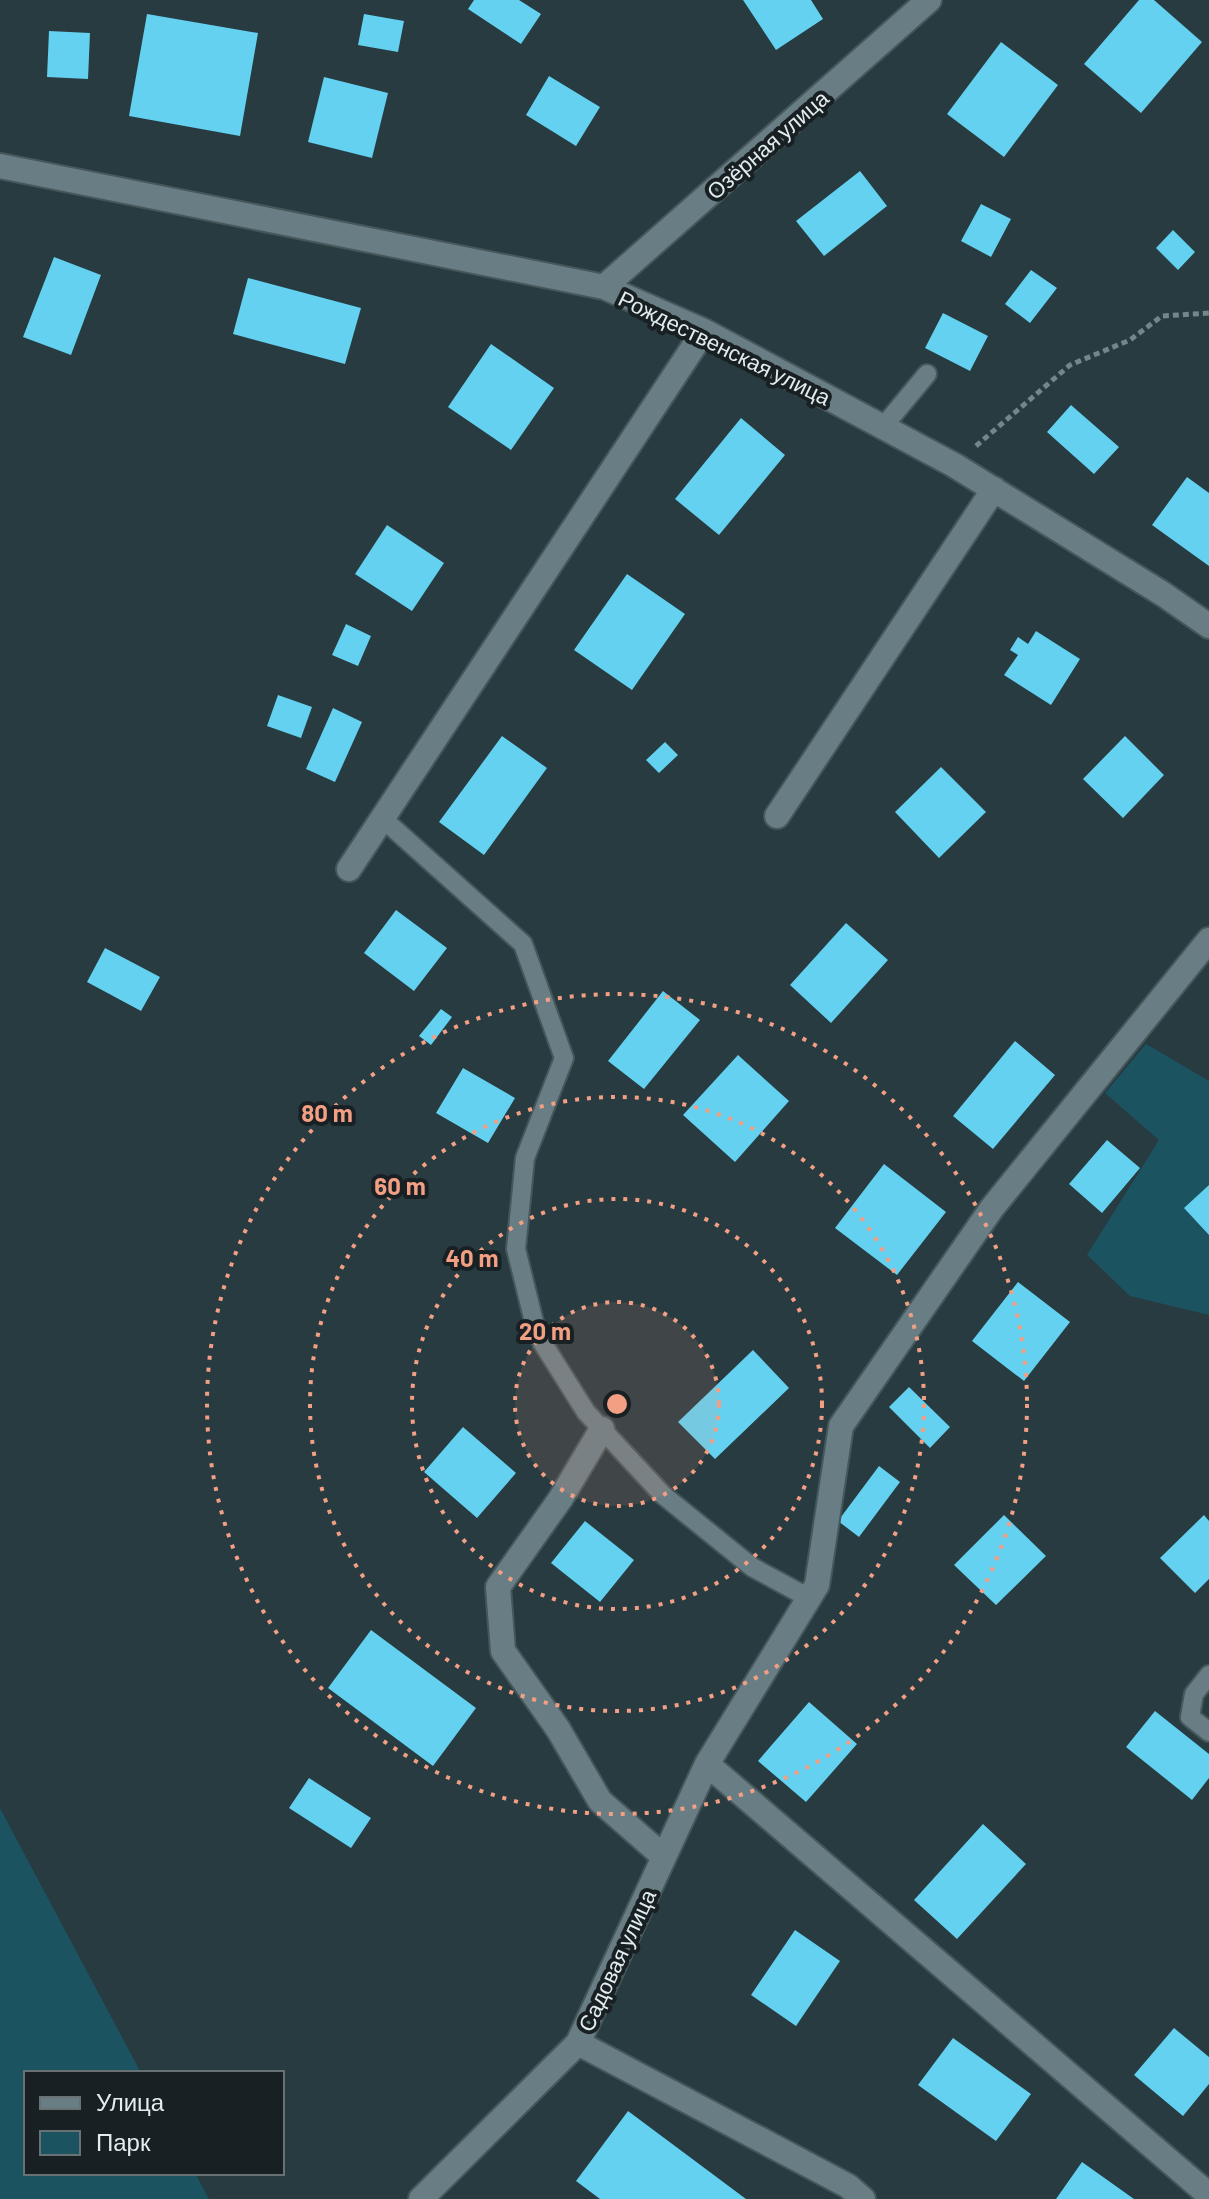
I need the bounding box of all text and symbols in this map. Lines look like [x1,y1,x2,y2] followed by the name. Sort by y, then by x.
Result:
[701,84,834,205] street label: Озёрная улица
[614,284,836,411] street label: Рождественская улица
[301,1098,353,1127] text: 80 m
[374,1171,426,1200] text: 60 m
[445,1243,499,1272] text: 40 m
[519,1316,571,1345] text: 20 m
[603,1390,631,1418] centre of rings
[572,1884,662,2036] street label: Садовая улица
[24,2071,284,2175] legend
[96,2087,165,2116] text: Улица
[96,2127,151,2156] text: Парк

